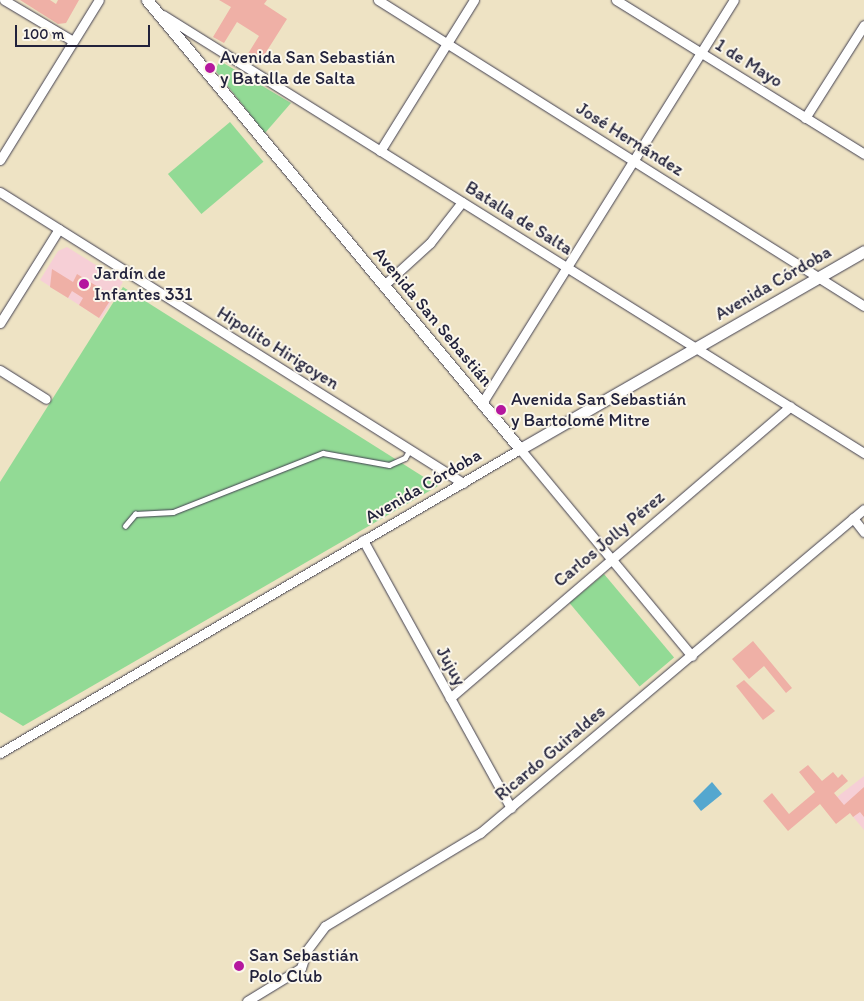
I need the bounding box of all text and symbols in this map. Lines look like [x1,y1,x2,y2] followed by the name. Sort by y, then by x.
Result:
[18,15,152,47] scale bar
[23,25,64,43] text: 100 m
[711,34,787,92] street label: 1 de Mayo
[220,47,395,90] place label: Avenida San Sebastián y Batalla de Salta
[204,62,216,74] marker: Avenida San Sebastián y Batalla de Salta
[572,97,688,181] street label: José Hernández
[461,176,577,260] street label: Batalla de Salta
[711,241,835,325] street label: Avenida Córdoba
[368,243,498,391] street label: Avenida San Sebastián
[94,263,193,306] place label: Jardín de Infantes 331
[78,278,90,290] marker: Jardín de Infantes 331
[213,302,343,394] street label: Hipolito Hirigoyen
[511,389,686,432] place label: Avenida San Sebastián y Bartolomé Mitre
[495,404,507,416] marker: Avenida San Sebastián y Bartolomé Mitre
[361,444,485,528] street label: Avenida Córdoba
[550,487,668,591] street label: Carlos Jolly Pérez
[432,643,470,689] street label: Jujuy
[490,701,610,805] street label: Ricardo Guiraldes
[249,945,359,988] place label: San Sebastián Polo Club
[233,960,245,972] marker: San Sebastián Polo Club

